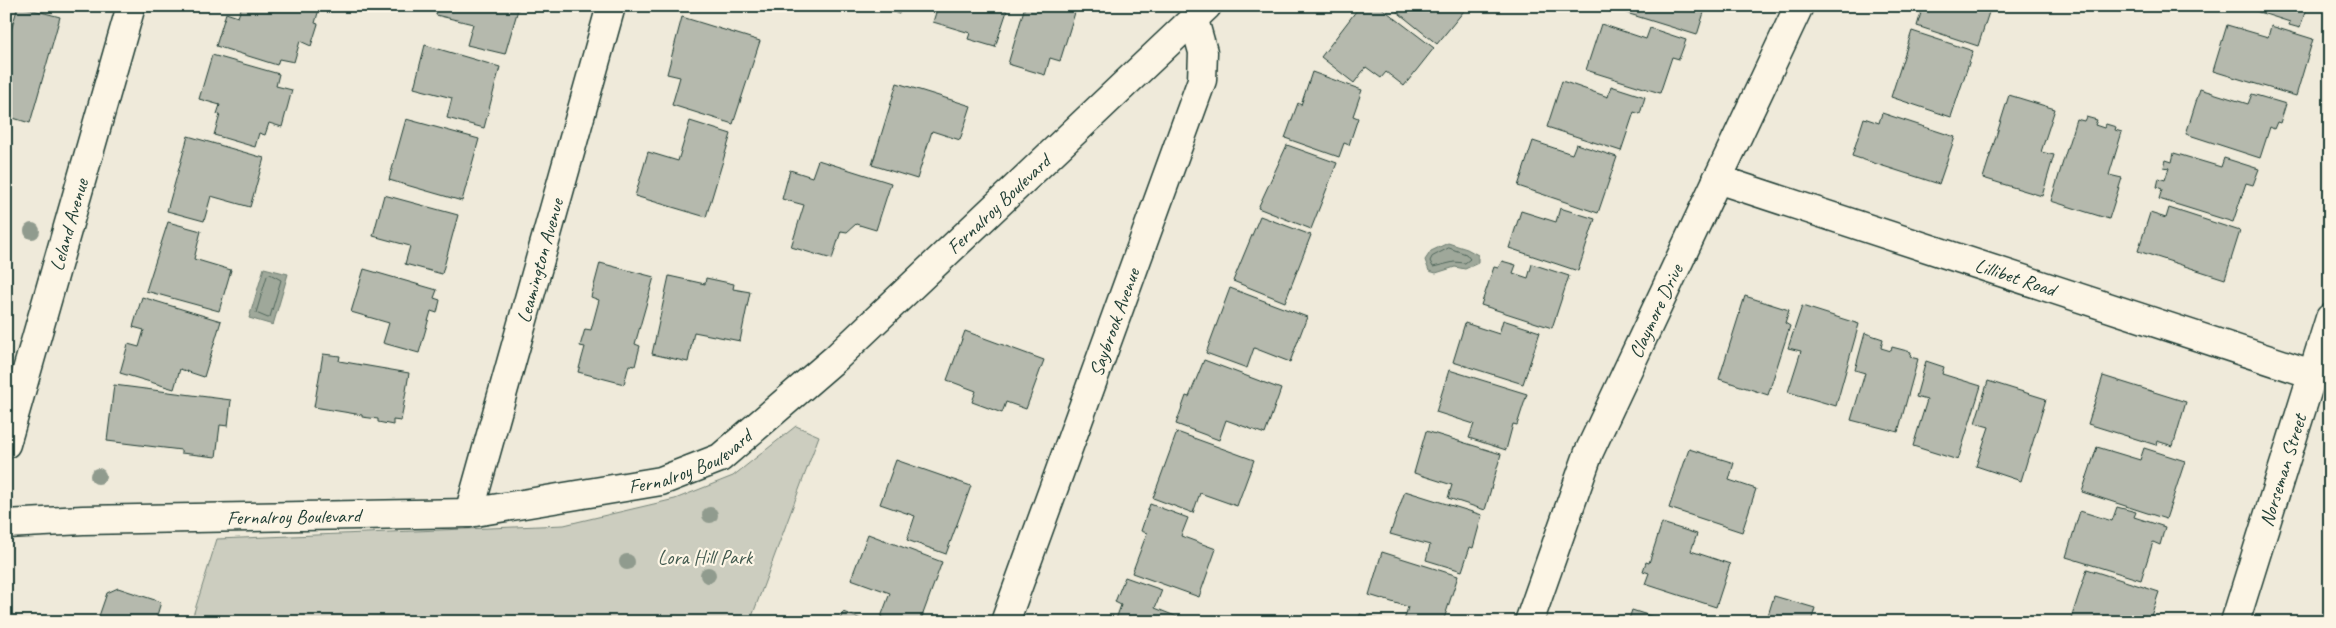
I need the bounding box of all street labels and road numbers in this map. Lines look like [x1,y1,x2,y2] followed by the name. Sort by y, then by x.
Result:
[941,147,1058,260] street label: Fernalroy Boulevard
[44,175,94,274] street label: Leland Avenue
[511,195,570,326] street label: Leamington Avenue
[1972,252,2062,303] street label: Lillibet Road
[1623,259,1689,362] street label: Claymore Drive
[1083,264,1146,380] street label: Saybrook Avenue
[2254,409,2313,529] street label: Norseman Street
[627,422,759,499] street label: Fernalroy Boulevard
[227,503,364,530] street label: Fernalroy Boulevard

